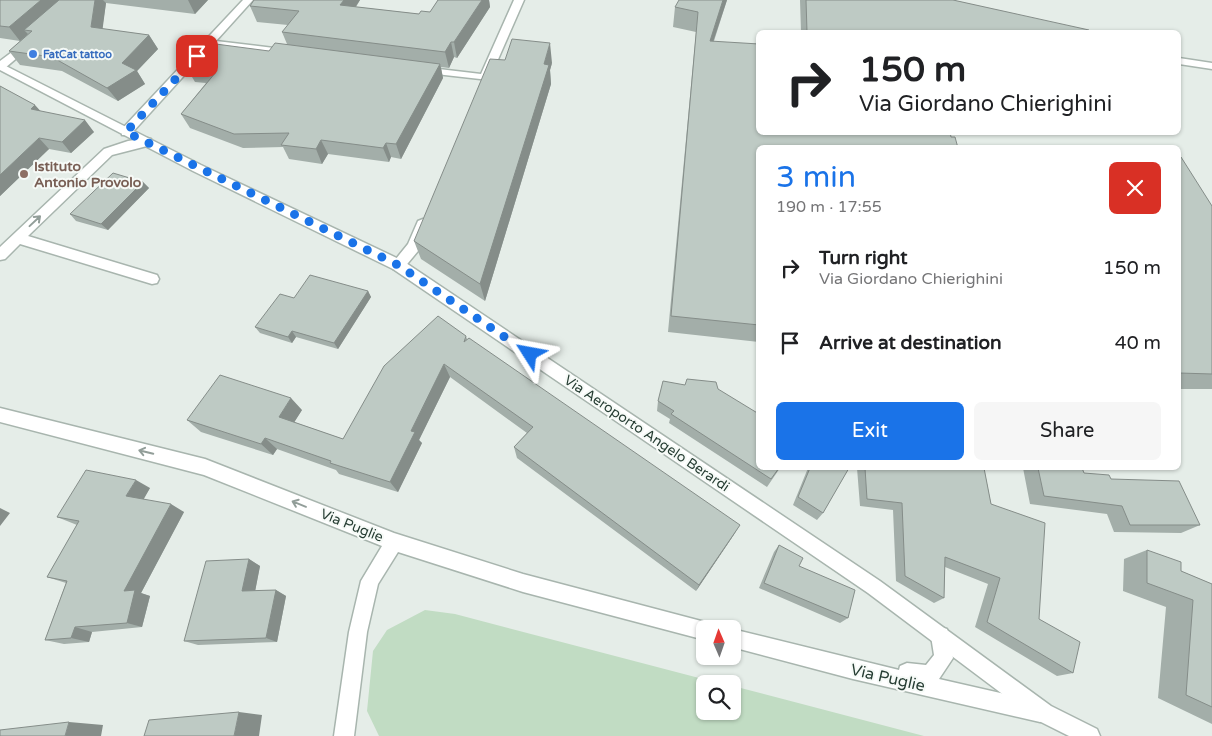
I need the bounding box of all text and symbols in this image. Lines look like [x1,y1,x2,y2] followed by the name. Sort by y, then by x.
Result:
[176,35,218,77] pin
[183,42,211,70] icon: arrive
[27,48,39,60] marker: FatCat tattoo
[43,48,112,61] place label: FatCat tattoo
[859,49,966,91] text: 150 m
[776,50,841,115] icon: right
[859,91,1112,117] text: Via Giordano Chierighini
[34,158,142,191] place label: Istituto Antonio Provolo
[776,159,856,196] text: 3 min
[1109,162,1161,214] button: close
[18,168,30,180] marker: Istituto Antonio Provolo
[776,197,882,217] text: 190 m · 17:55
[29,215,42,227] one-way arrow
[819,247,907,269] text: Turn right
[776,254,804,282] icon: right
[1103,257,1161,279] text: 150 m
[819,269,1003,289] text: Via Giordano Chierighini
[503,327,555,379] position arrow
[776,329,804,357] icon: arrive
[819,332,1002,354] text: Arrive at destination
[1115,332,1161,354] text: 40 m
[561,372,733,495] street label: Via Aeroporto Angelo Berardi
[776,402,964,460] button: Exit
[974,402,1161,460] button: Share
[138,447,154,457] one-way arrow
[292,499,307,508] one-way arrow
[318,505,386,546] street label: Via Puglie
[696,620,741,665] north arrow
[696,620,741,720] map controls
[849,660,927,696] street label: Via Puglie
[696,675,741,720] button: search

